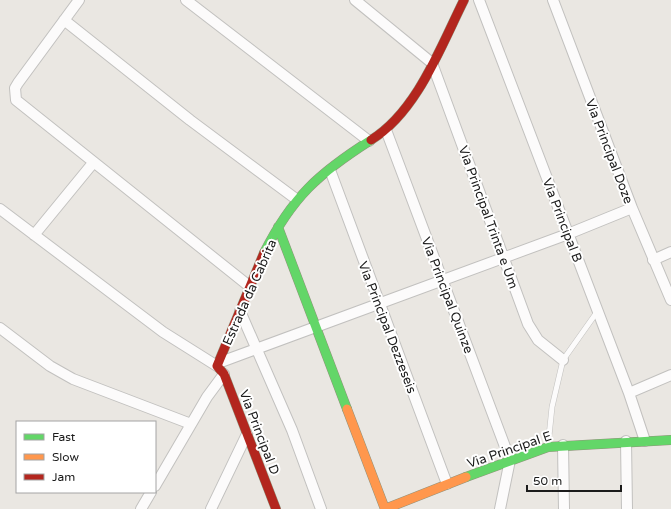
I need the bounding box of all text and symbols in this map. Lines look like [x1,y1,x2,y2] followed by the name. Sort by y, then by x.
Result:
[582,97,636,206] street label: Via Principal Doze
[455,144,521,291] street label: Via Principal Trinta e Um
[539,176,585,265] street label: Via Principal B
[418,235,477,356] street label: Via Principal Quinze
[219,237,281,348] street label: Estrada da Cabrita
[354,259,420,396] street label: Via Principal Dezzeseis
[236,388,283,477] street label: Via Principal D
[16,421,156,493] legend
[465,428,554,472] street label: Via Principal E
[52,430,76,444] text: Fast
[52,450,79,464] text: Slow
[527,467,621,493] scale bar
[52,470,75,484] text: Jam
[533,474,562,488] text: 50 m

